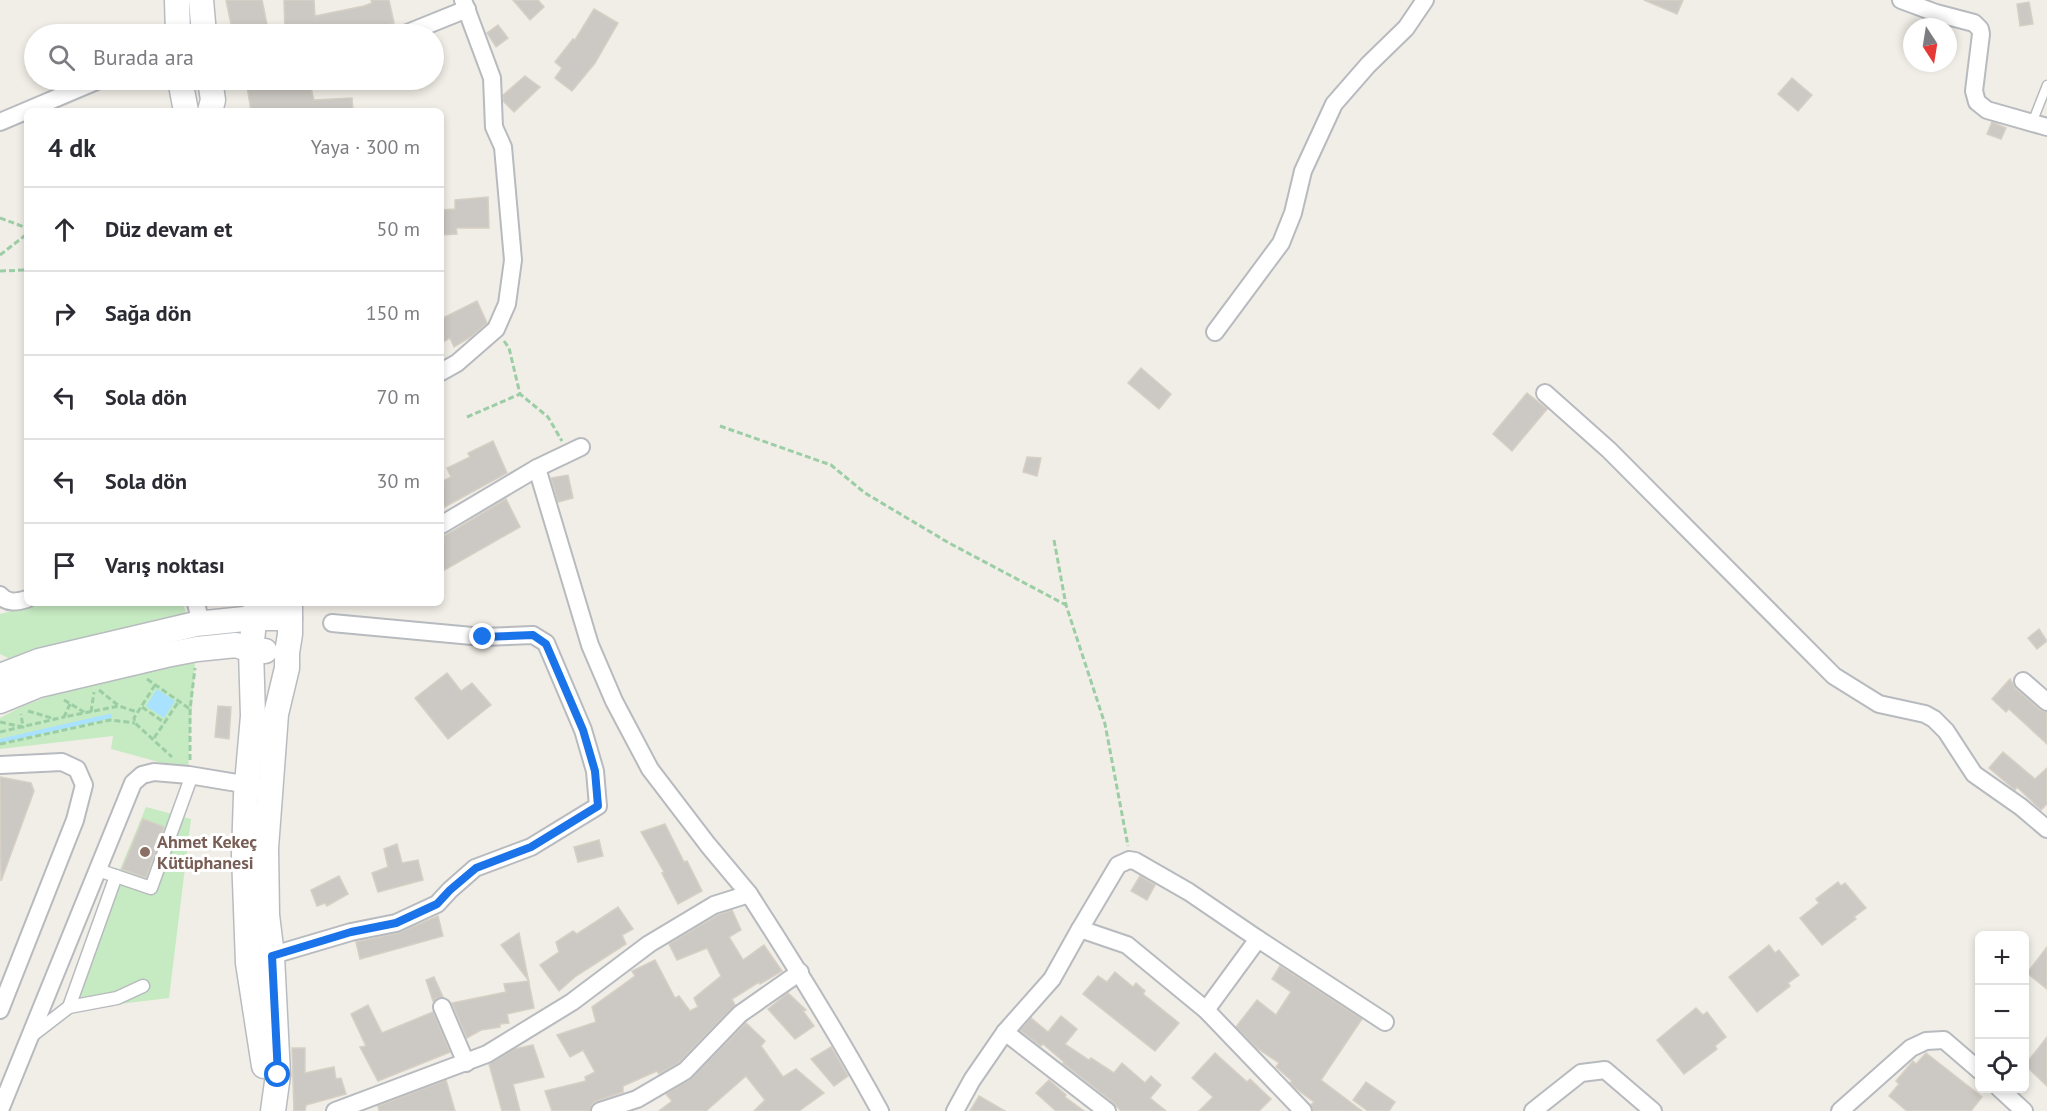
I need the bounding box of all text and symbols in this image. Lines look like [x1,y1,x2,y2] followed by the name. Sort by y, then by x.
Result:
[1903,18,1957,72] north arrow
[24,24,444,90] search box
[45,41,78,74] icon: search
[93,43,194,71] text: Burada ara
[48,131,96,164] text: 4 dk
[311,134,420,160] text: Yaya · 300 m
[48,213,81,246] icon: ahead
[105,215,232,243] text: Düz devam et
[377,216,420,242] text: 50 m
[48,297,81,330] icon: right
[105,299,192,327] text: Sağa dön
[366,300,420,326] text: 150 m
[48,381,81,414] icon: left
[105,383,187,411] text: Sola dön
[377,384,420,410] text: 70 m
[48,465,81,498] icon: left
[105,467,187,495] text: Sola dön
[377,468,420,494] text: 30 m
[48,549,81,582] icon: arrive
[105,551,225,579] text: Varış noktası
[469,623,495,649] route end
[157,830,257,874] place label: Ahmet Kekeç Kütüphanesi
[138,845,152,859] marker: Ahmet Kekeç Kütüphanesi
[1975,931,2029,1093] map controls
[1975,931,2029,985] button: +
[1975,985,2029,1039] button: −
[1975,1039,2029,1093] button: locate
[264,1061,290,1087] route start

